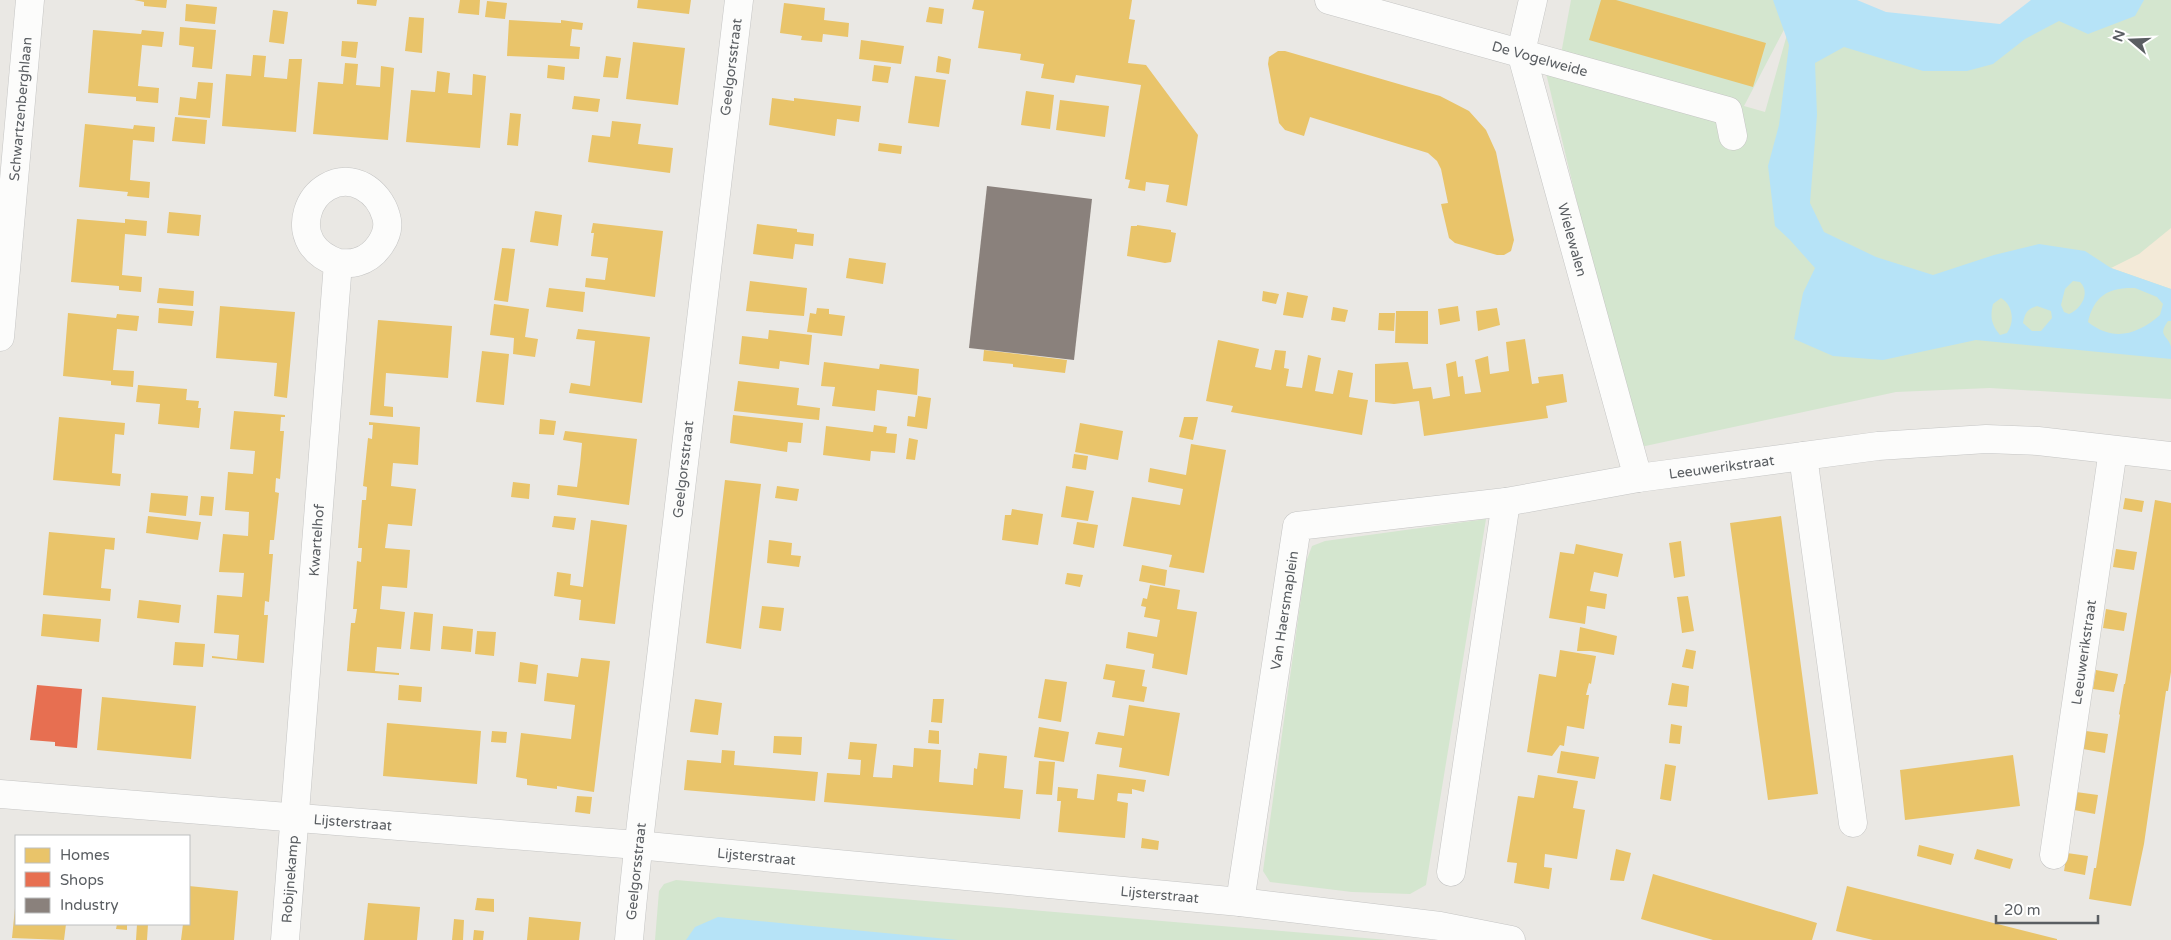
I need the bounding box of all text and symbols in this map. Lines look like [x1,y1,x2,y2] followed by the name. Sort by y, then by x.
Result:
[2106,15,2156,65] north arrow
[717,17,746,117] street label: Geelgorsstraat
[2109,28,2129,44] text: N
[6,36,36,182] street label: Schwartzenberghlaan
[1490,38,1590,81] street label: De Vogelweide
[1554,201,1590,279] street label: Wielewalen
[669,419,698,519] street label: Geelgorsstraat
[1668,452,1776,483] street label: Leeuwerikstraat
[305,503,328,577] street label: Kwartelhof
[1267,550,1302,671] street label: Van Haersmaplein
[2068,598,2100,706] street label: Leeuwerikstraat
[313,811,393,834] street label: Lijsterstraat
[623,821,650,921] street label: Geelgorsstraat
[15,835,190,925] legend
[278,835,302,924] street label: Robijnekamp
[716,845,797,869] street label: Lijsterstraat
[60,846,110,864] text: Homes
[60,871,104,889] text: Shops
[1120,883,1200,907] street label: Lijsterstraat
[1996,892,2098,924] scale bar
[60,896,119,914] text: Industry
[2004,901,2041,919] text: 20 m

